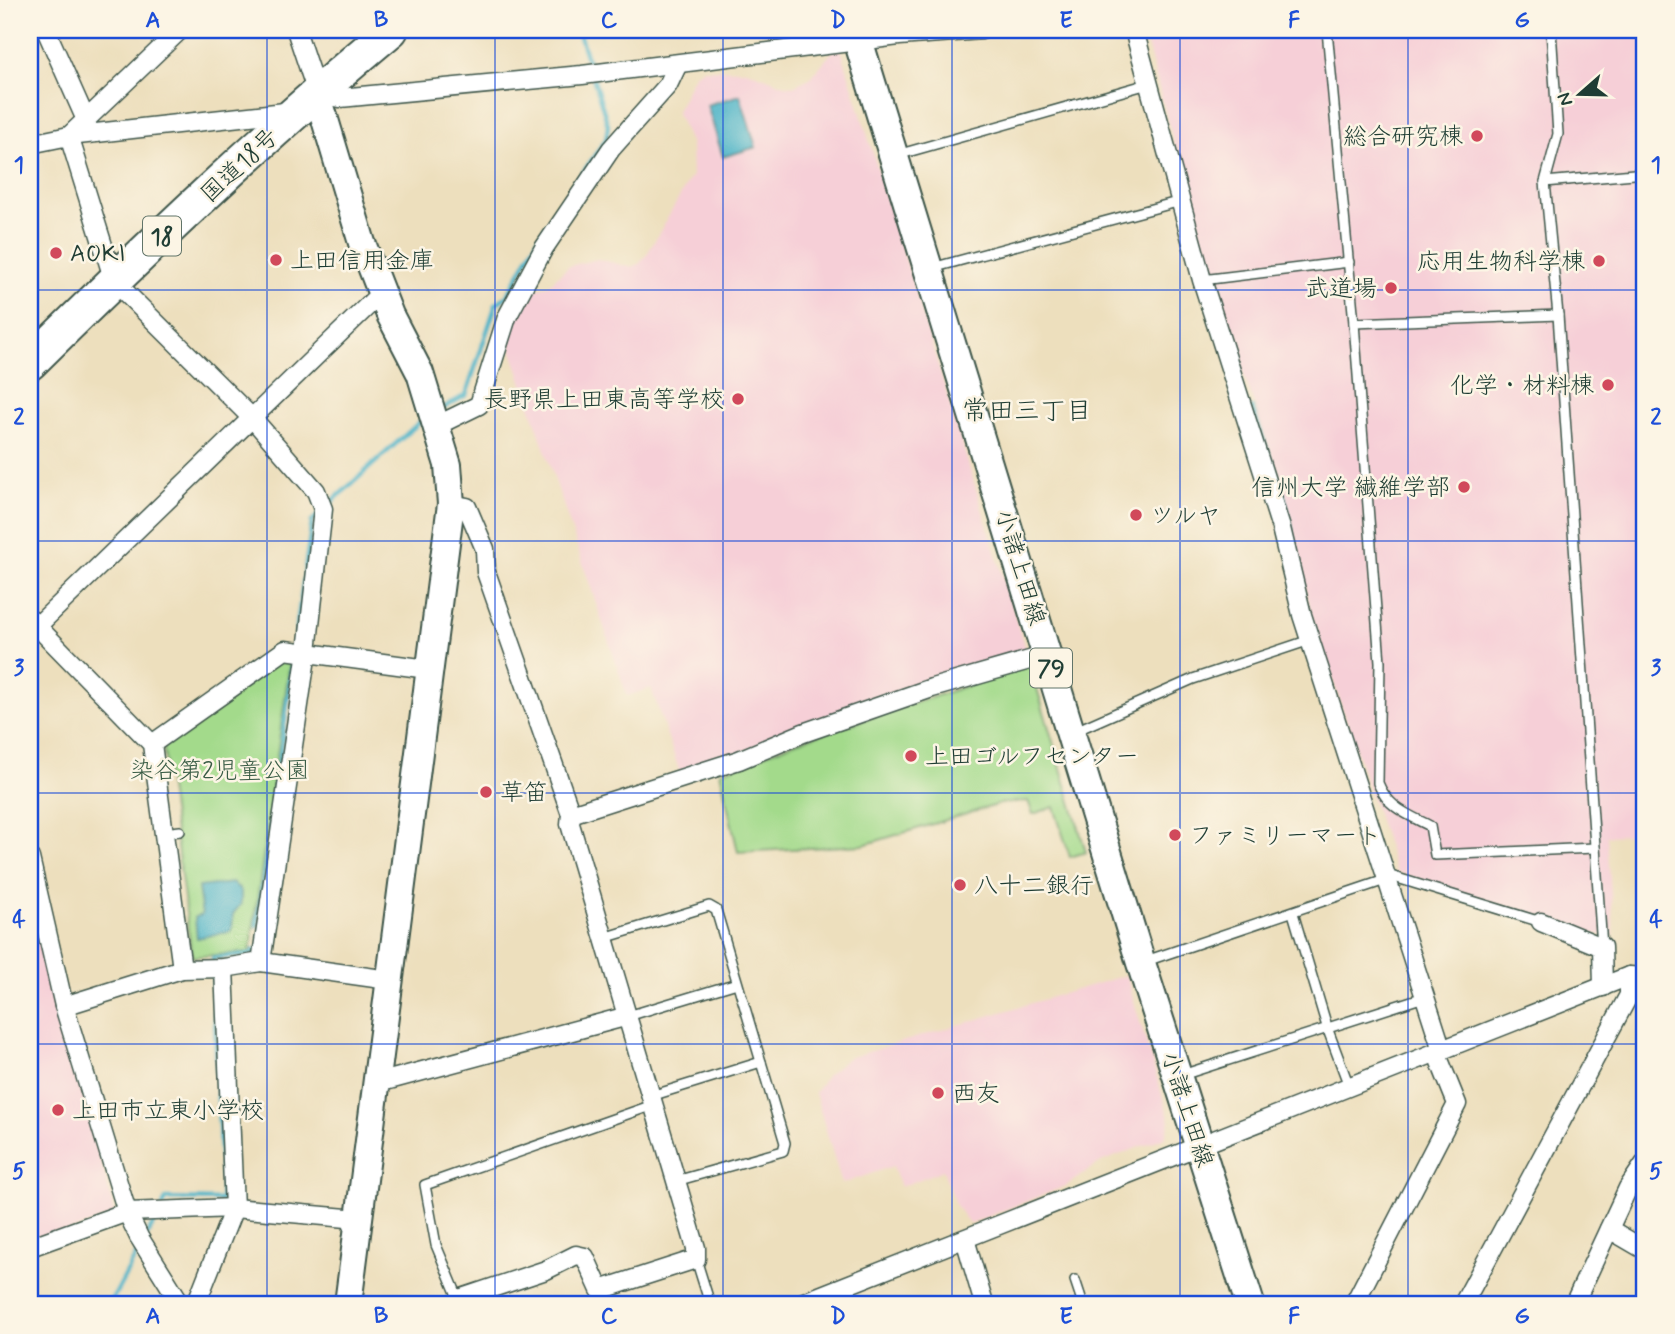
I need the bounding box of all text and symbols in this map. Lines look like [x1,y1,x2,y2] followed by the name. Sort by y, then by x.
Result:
[145,6,161,36] text: A
[374,6,389,36] text: B
[601,6,618,36] text: C
[830,6,846,36] text: D
[1059,6,1073,36] text: E
[1288,6,1300,36] text: F
[1514,6,1530,36] text: G
[1546,60,1616,130] north arrow
[1552,89,1579,110] text: N
[194,122,286,210] street label: 国道18号
[1343,122,1463,153] place label: 総合研究棟
[1469,128,1485,144] marker: 総合研究棟
[14,151,24,181] text: 1
[1651,151,1661,181] text: 1
[143,216,181,256] road number: 18
[70,239,126,270] place label: AOKI
[48,245,64,261] marker: AOKI
[290,246,434,277] place label: 上田信用金庫
[1417,247,1585,278] place label: 応用生物科学棟
[268,252,284,268] marker: 上田信用金庫
[1591,253,1607,269] marker: 応用生物科学棟
[1305,274,1377,305] place label: 武道場
[1383,280,1399,296] marker: 武道場
[1450,371,1594,402] place label: 化学・材料棟
[1600,377,1616,393] marker: 化学・材料棟
[484,385,724,416] place label: 長野県上田東高等学校
[730,391,746,407] marker: 長野県上田東高等学校
[962,395,1092,429] district label: 常田三丁目
[13,403,25,433] text: 2
[1650,403,1662,433] text: 2
[1252,473,1450,504] place label: 信州大学 繊維学部
[1456,479,1472,495] marker: 信州大学 繊維学部
[1150,501,1221,532] place label: ツルヤ
[987,506,1052,629] street label: 小諸上田線
[1128,507,1144,523] marker: ツルヤ
[1030,648,1072,688] road number: 79
[14,654,25,684] text: 3
[1651,654,1662,684] text: 3
[925,742,1139,773] place label: 上田ゴルフセンター
[903,748,919,764] marker: 上田ゴルフセンター
[130,756,310,787] park label: 染谷第2児童公園
[500,778,548,809] place label: 草笛
[478,784,494,800] marker: 草笛
[1189,821,1381,852] place label: ファミリーマート
[1167,827,1183,843] marker: ファミリーマート
[974,871,1094,902] place label: 八十二銀行
[952,877,968,893] marker: 八十二銀行
[12,905,26,935] text: 4
[1649,905,1663,935] text: 4
[1153,1048,1220,1171] street label: 小諸上田線
[952,1079,1000,1110] place label: 西友
[930,1085,946,1101] marker: 西友
[72,1096,264,1127] place label: 上田市立東小学校
[50,1102,66,1118] marker: 上田市立東小学校
[12,1157,26,1187] text: 5
[1649,1157,1663,1187] text: 5
[145,1302,161,1332] text: A
[374,1302,389,1332] text: B
[601,1302,618,1332] text: C
[830,1302,846,1332] text: D
[1059,1302,1073,1332] text: E
[1288,1302,1300,1332] text: F
[1514,1302,1530,1332] text: G

